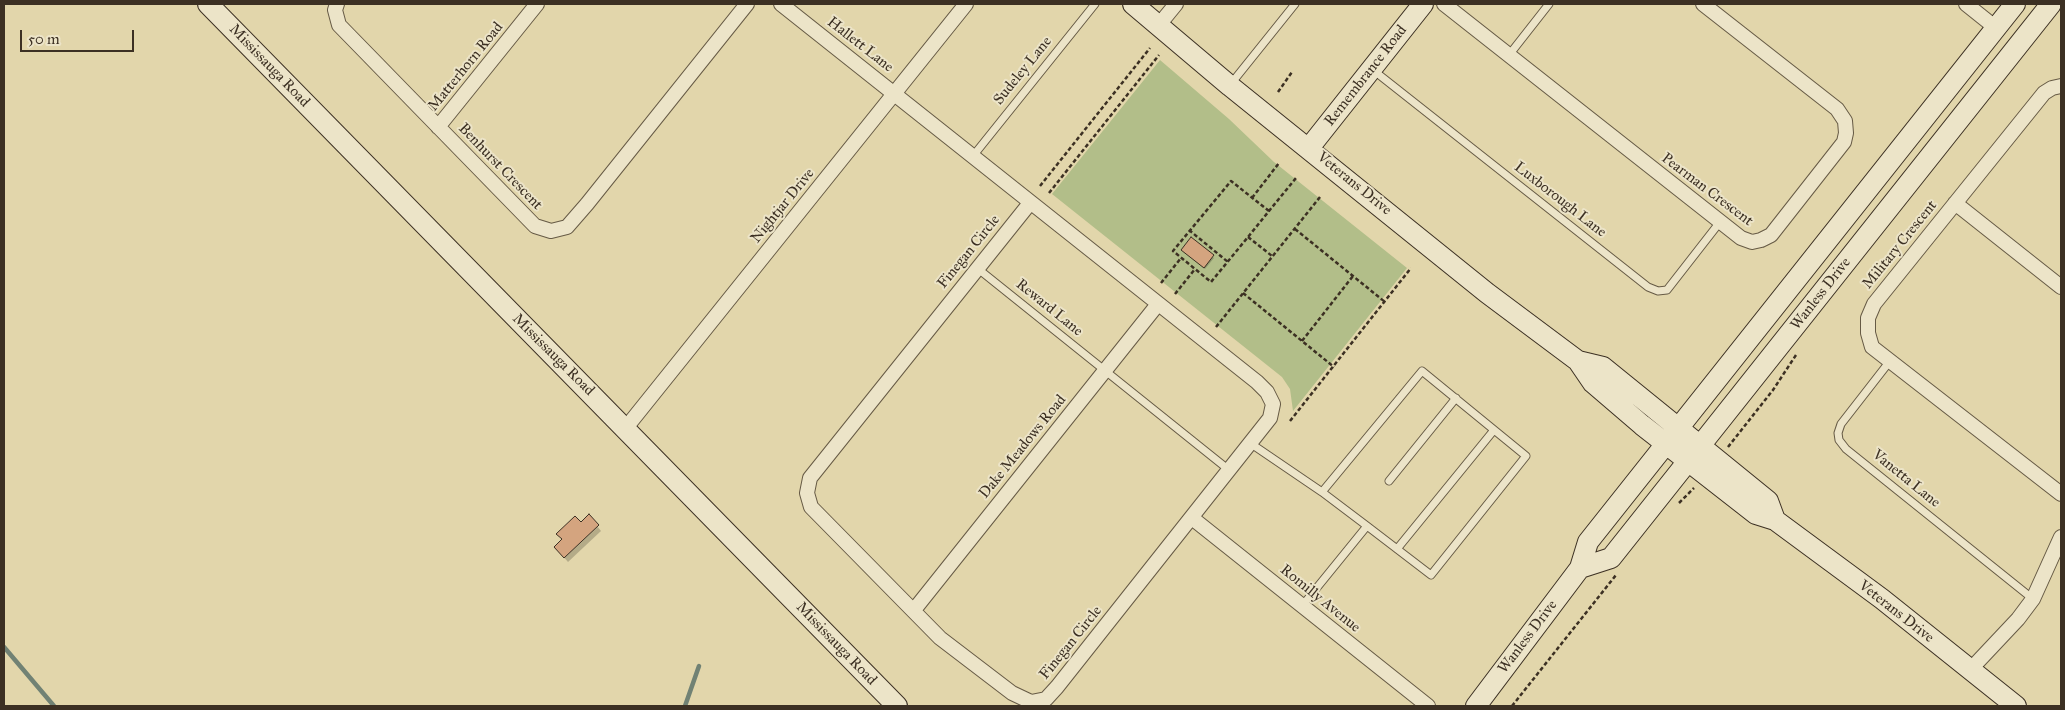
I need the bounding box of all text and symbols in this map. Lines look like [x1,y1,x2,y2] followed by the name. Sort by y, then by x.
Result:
[823,14,897,76] street label: Hallett Lane
[425,19,507,115] street label: Matterhorn Road
[22,20,136,52] scale bar
[225,21,313,111] street label: Mississauga Road
[1321,22,1411,130] street label: Remembrance Road
[28,30,60,48] text: 50 m
[990,33,1056,109] street label: Sudeley Lane
[454,120,546,214] street label: Benhurst Crescent
[1313,148,1395,220] street label: Veterans Drive
[1658,150,1756,230] street label: Pearman Crescent
[1510,158,1610,242] street label: Luxborough Lane
[747,165,819,247] street label: Nightjar Drive
[1859,197,1941,293] street label: Military Crescent
[934,212,1004,292] street label: Finegan Circle
[1787,254,1855,334] street label: Wanless Drive
[1012,276,1086,340] street label: Reward Lane
[508,310,598,400] street label: Mississauga Road
[976,392,1070,502] street label: Dake Meadows Road
[1868,446,1944,512] street label: Vanetta Lane
[1276,561,1364,637] street label: Romilly Avenue
[1855,577,1937,647] street label: Veterans Drive
[1495,597,1561,677] street label: Wanless Drive
[792,599,880,689] street label: Mississauga Road
[1036,603,1106,683] street label: Finegan Circle

